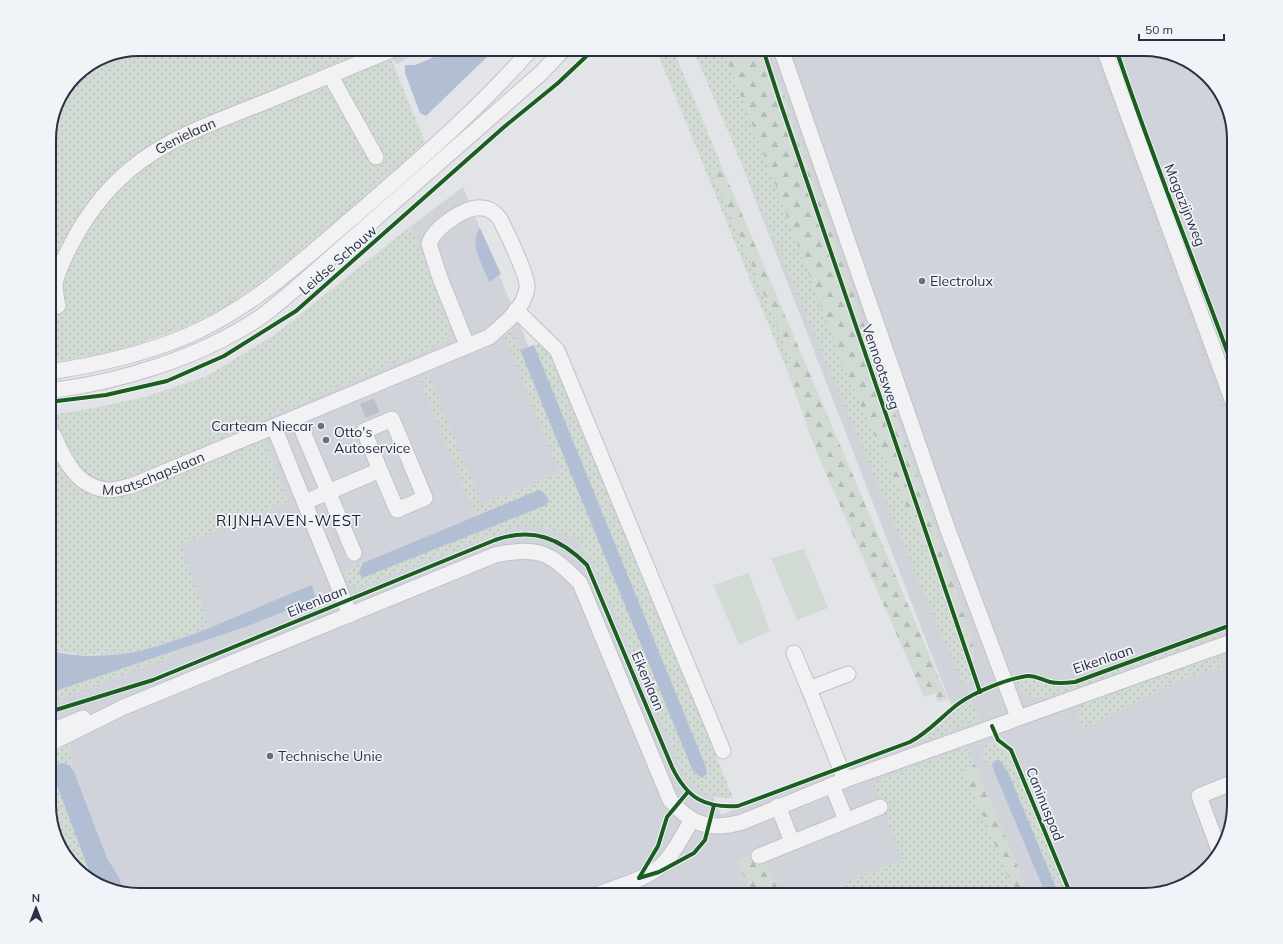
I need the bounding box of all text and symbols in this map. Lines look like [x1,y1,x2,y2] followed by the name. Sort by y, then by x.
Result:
[1139,16,1224,42] scale bar
[1145,22,1173,37] text: 50 m
[152,114,218,158] street label: Genielaan
[1160,161,1210,249] street label: Magazijnweg
[295,221,381,299] street label: Leidse Schouw
[930,272,993,290] place label: Electrolux
[917,276,927,286] marker: Electrolux
[858,322,904,412] street label: Vennootsweg
[211,417,314,435] place label: Carteam Niecar
[316,421,326,431] marker: Carteam Niecar
[334,423,410,457] place label: Otto's Autoservice
[321,435,331,445] marker: Otto's Autoservice
[101,447,207,499] street label: Maatschapslaan
[216,511,362,530] district label: RIJNHAVEN-WEST
[285,581,349,621] street label: Eikenlaan
[1070,640,1136,678] street label: Eikenlaan
[627,649,669,713] street label: Eikenlaan
[278,747,382,765] place label: Technische Unie
[265,751,275,761] marker: Technische Unie
[1022,765,1068,843] street label: Caninuspad
[16,888,56,928] north arrow
[32,891,40,905] text: N

